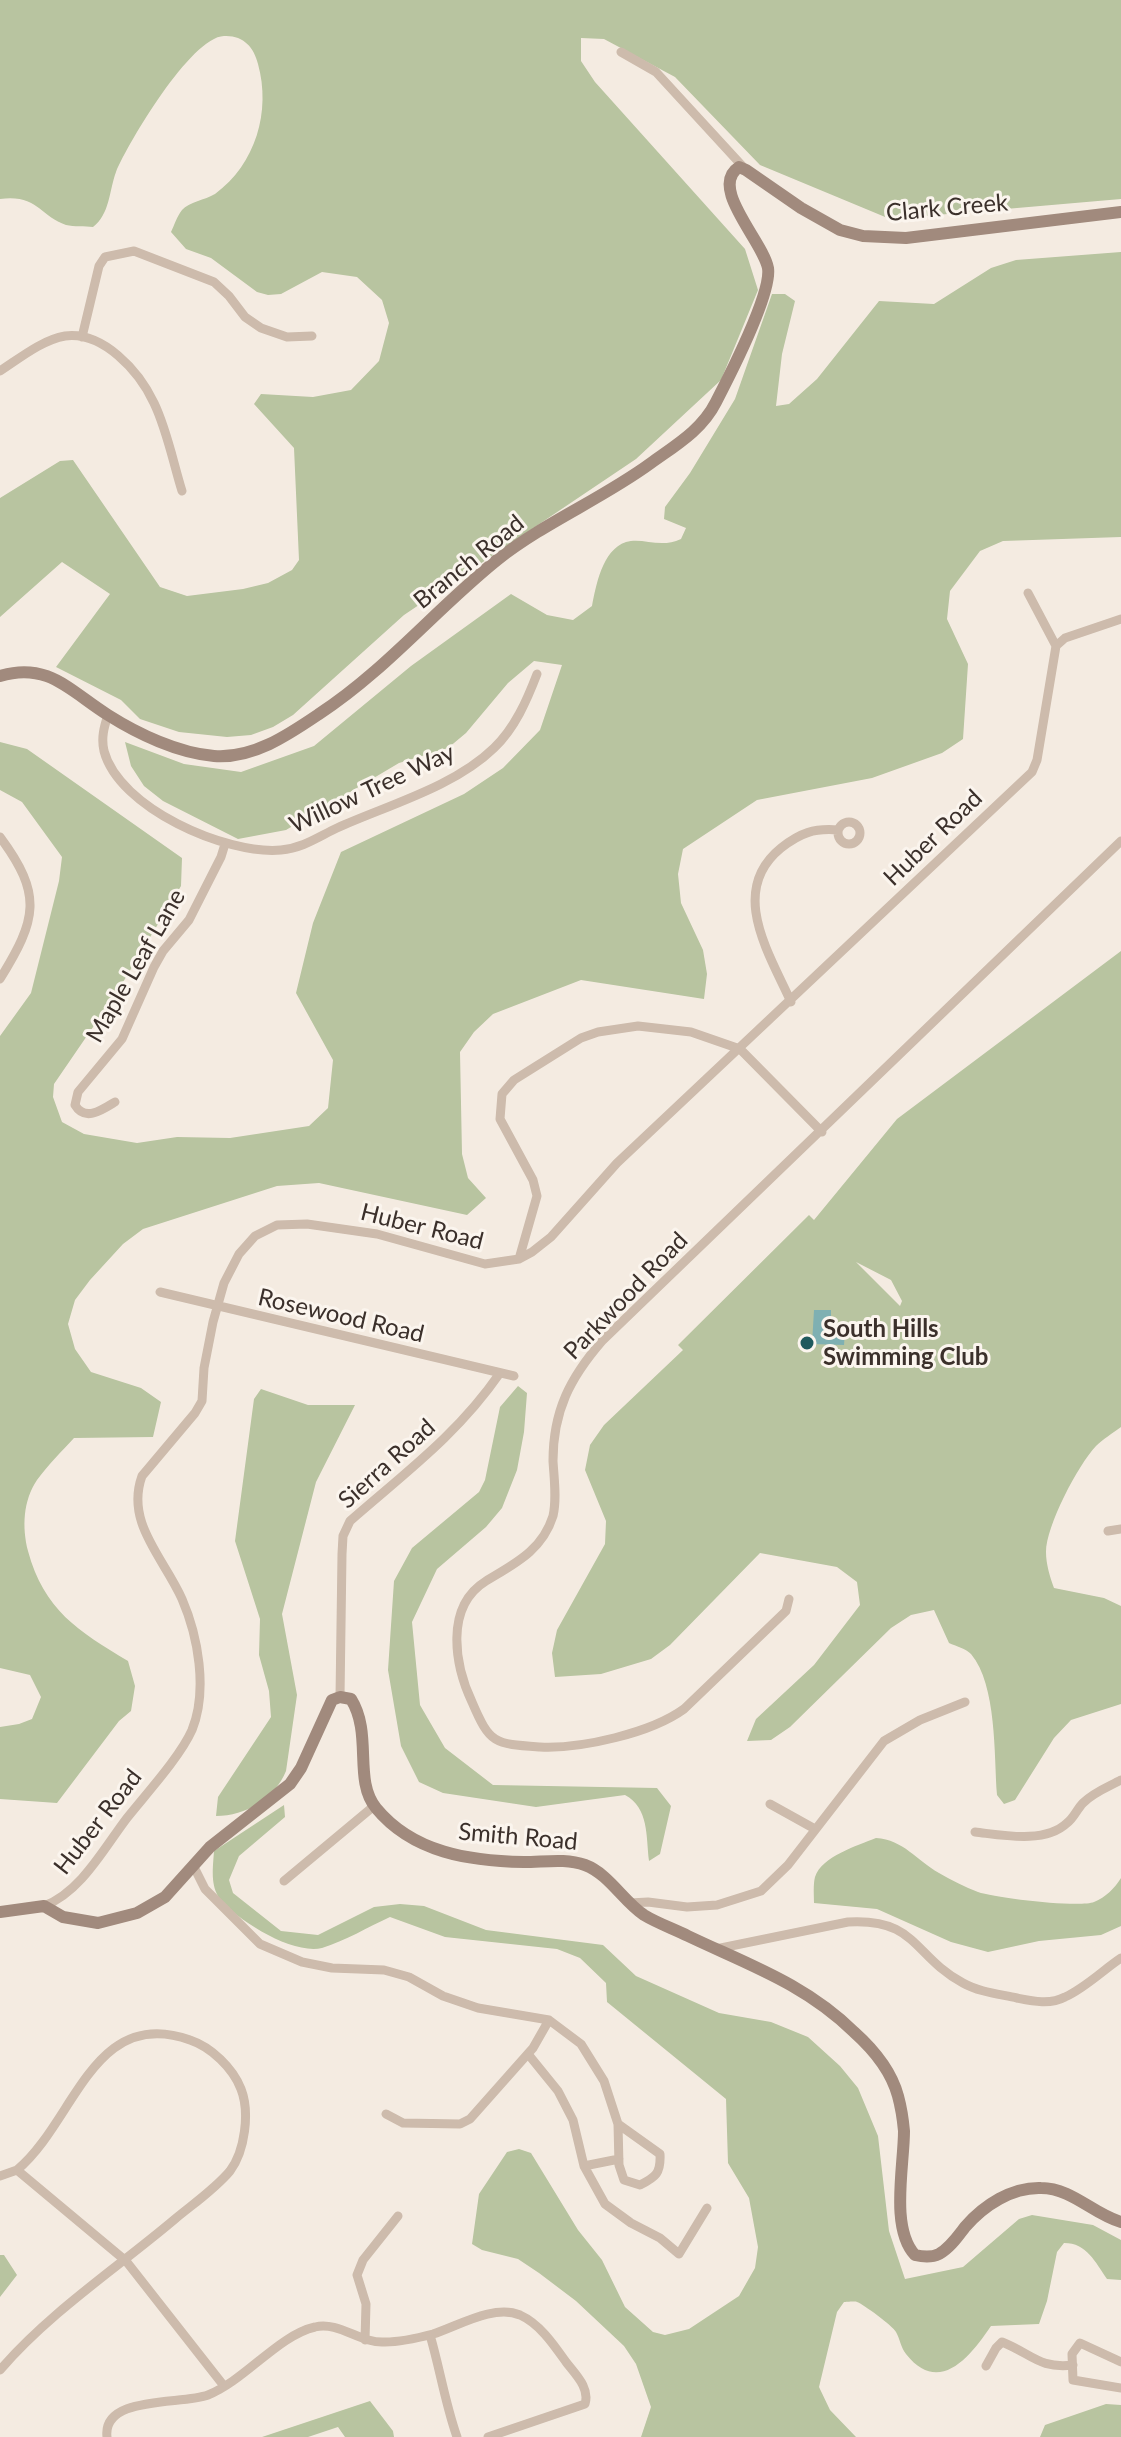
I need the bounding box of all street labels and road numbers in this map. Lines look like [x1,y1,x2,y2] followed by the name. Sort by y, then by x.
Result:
[885,188,1009,228] street label: Clark Creek
[408,509,530,615] street label: Branch Road
[285,738,459,840] street label: Willow Tree Way
[878,784,988,892] street label: Huber Road
[80,884,192,1048] street label: Maple Leaf Lane
[358,1198,486,1256] street label: Huber Road
[558,1226,694,1366] street label: Parkwood Road
[255,1283,427,1349] street label: Rosewood Road
[333,1413,441,1515] street label: Sierra Road
[48,1764,148,1880] street label: Huber Road
[457,1817,579,1857] street label: Smith Road

